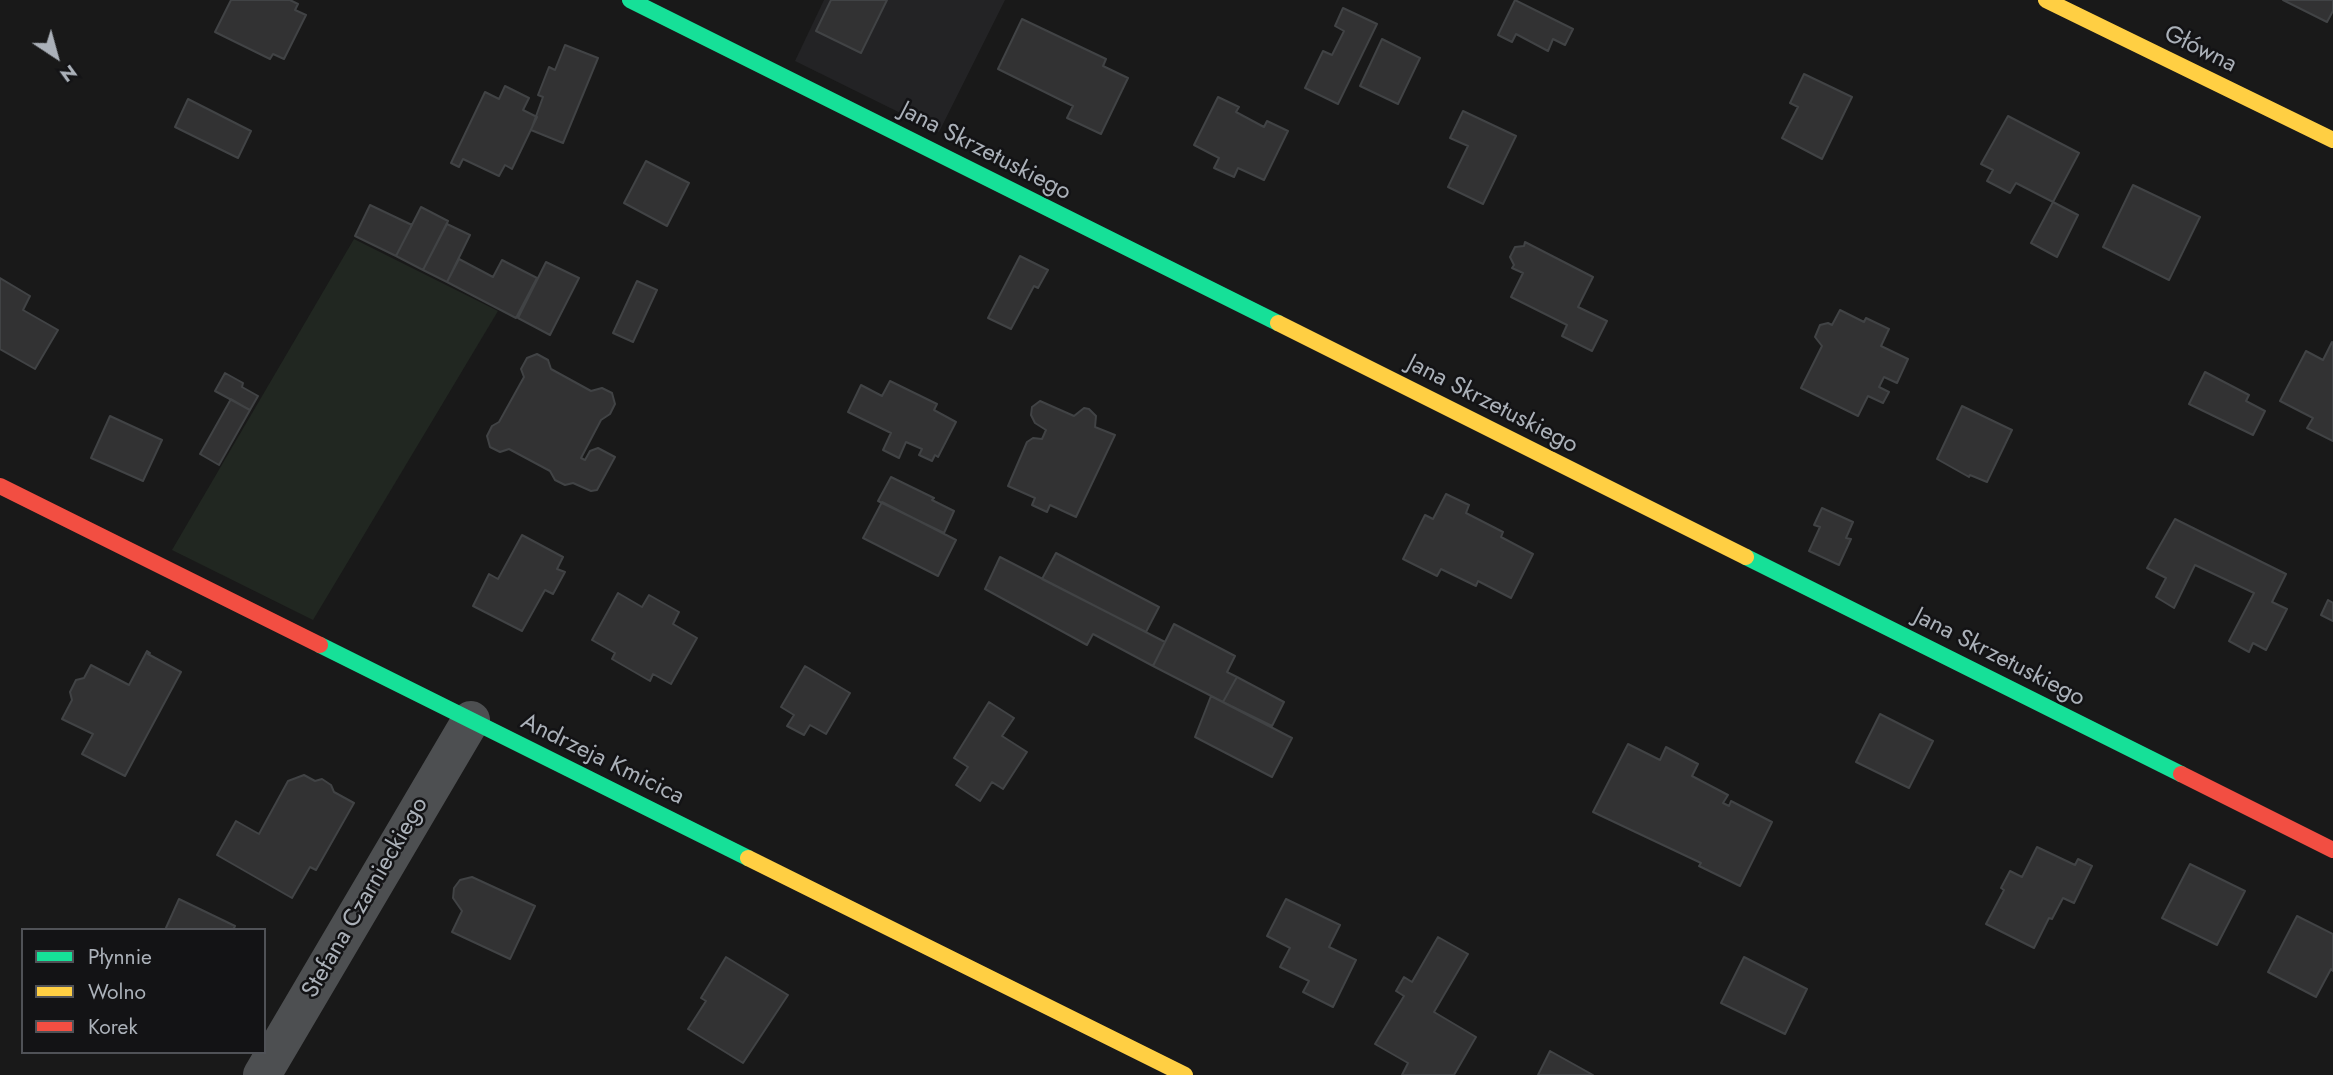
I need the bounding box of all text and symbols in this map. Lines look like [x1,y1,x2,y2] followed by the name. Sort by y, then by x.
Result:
[2159,20,2241,80] street label: Główna
[21,21,91,91] north arrow
[55,58,83,89] text: N
[895,96,1075,208] street label: Jana Skrzetuskiego
[1402,349,1582,461] street label: Jana Skrzetuskiego
[1909,602,2089,714] street label: Jana Skrzetuskiego
[516,708,688,812] street label: Andrzeja Kmicica
[297,793,435,1003] street label: Stefana Czarnieckiego
[21,928,266,1054] legend
[88,942,152,972] text: Płynnie
[88,977,146,1007] text: Wolno
[88,1012,138,1042] text: Korek

